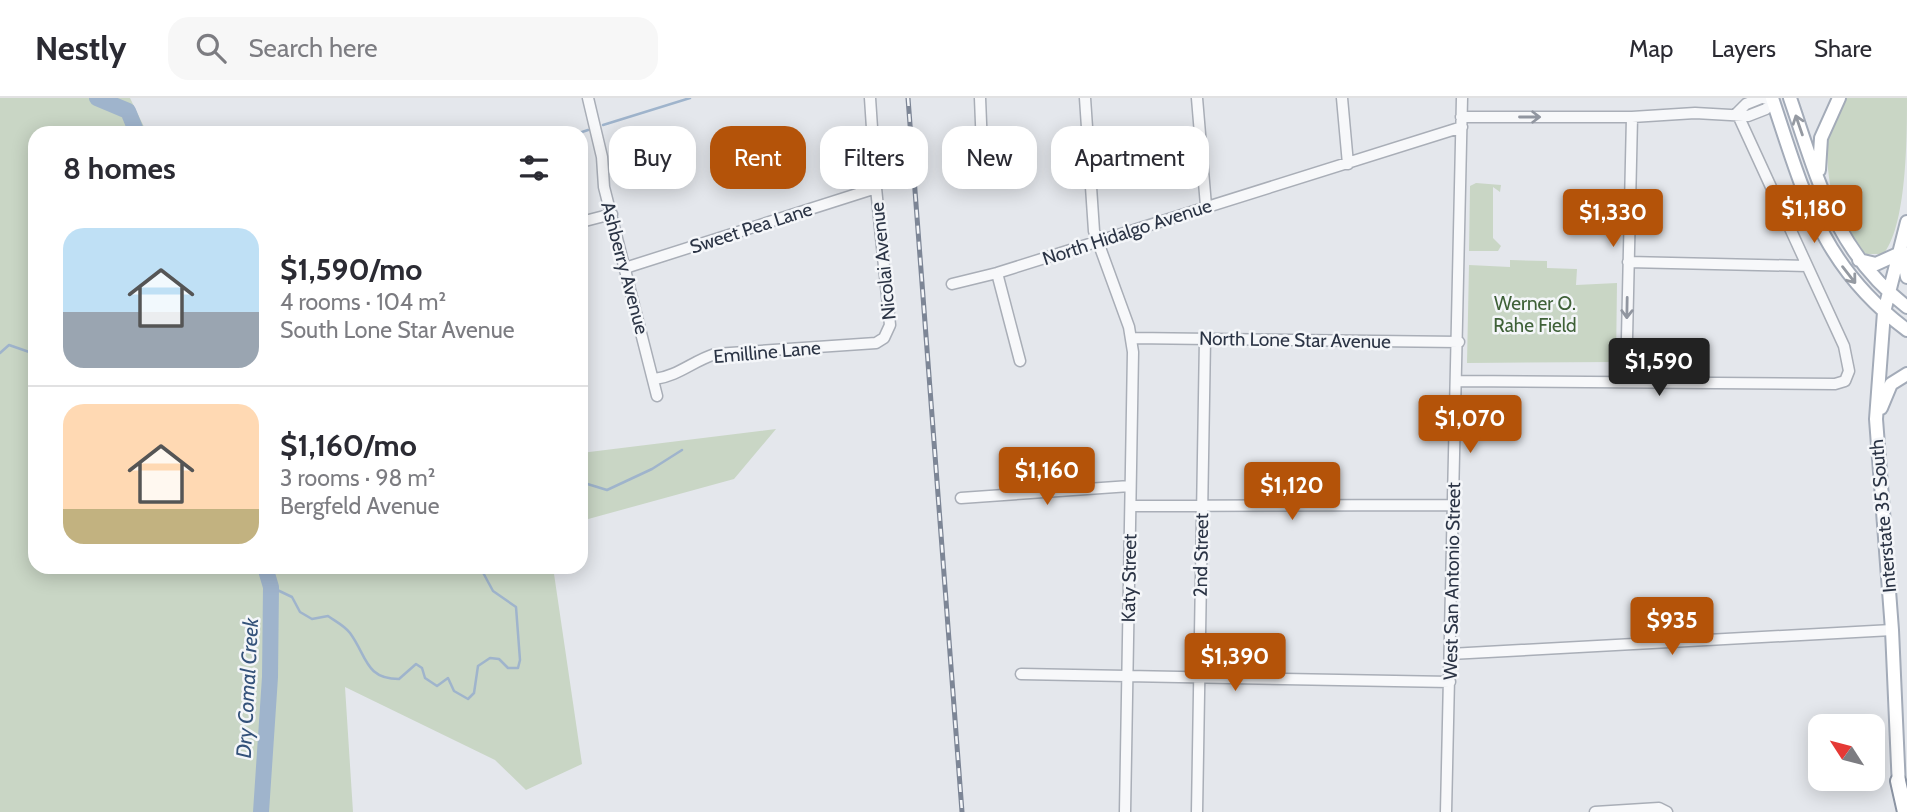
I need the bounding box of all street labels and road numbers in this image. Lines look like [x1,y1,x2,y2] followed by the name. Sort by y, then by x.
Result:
[1040,194,1215,270] street label: North Hidalgo Avenue
[687,197,815,259] street label: Sweet Pea Lane
[596,199,654,337] street label: Ashberry Avenue
[865,201,901,321] street label: Nicolai Avenue
[1199,327,1391,353] street label: North Lone Star Avenue
[712,336,822,368] street label: Emilline Lane
[1865,438,1901,594] street label: Interstate 35 South
[1439,481,1465,680] street label: West San Antonio Street
[1189,512,1213,597] street label: 2nd Street
[1117,533,1141,623] street label: Katy Street

